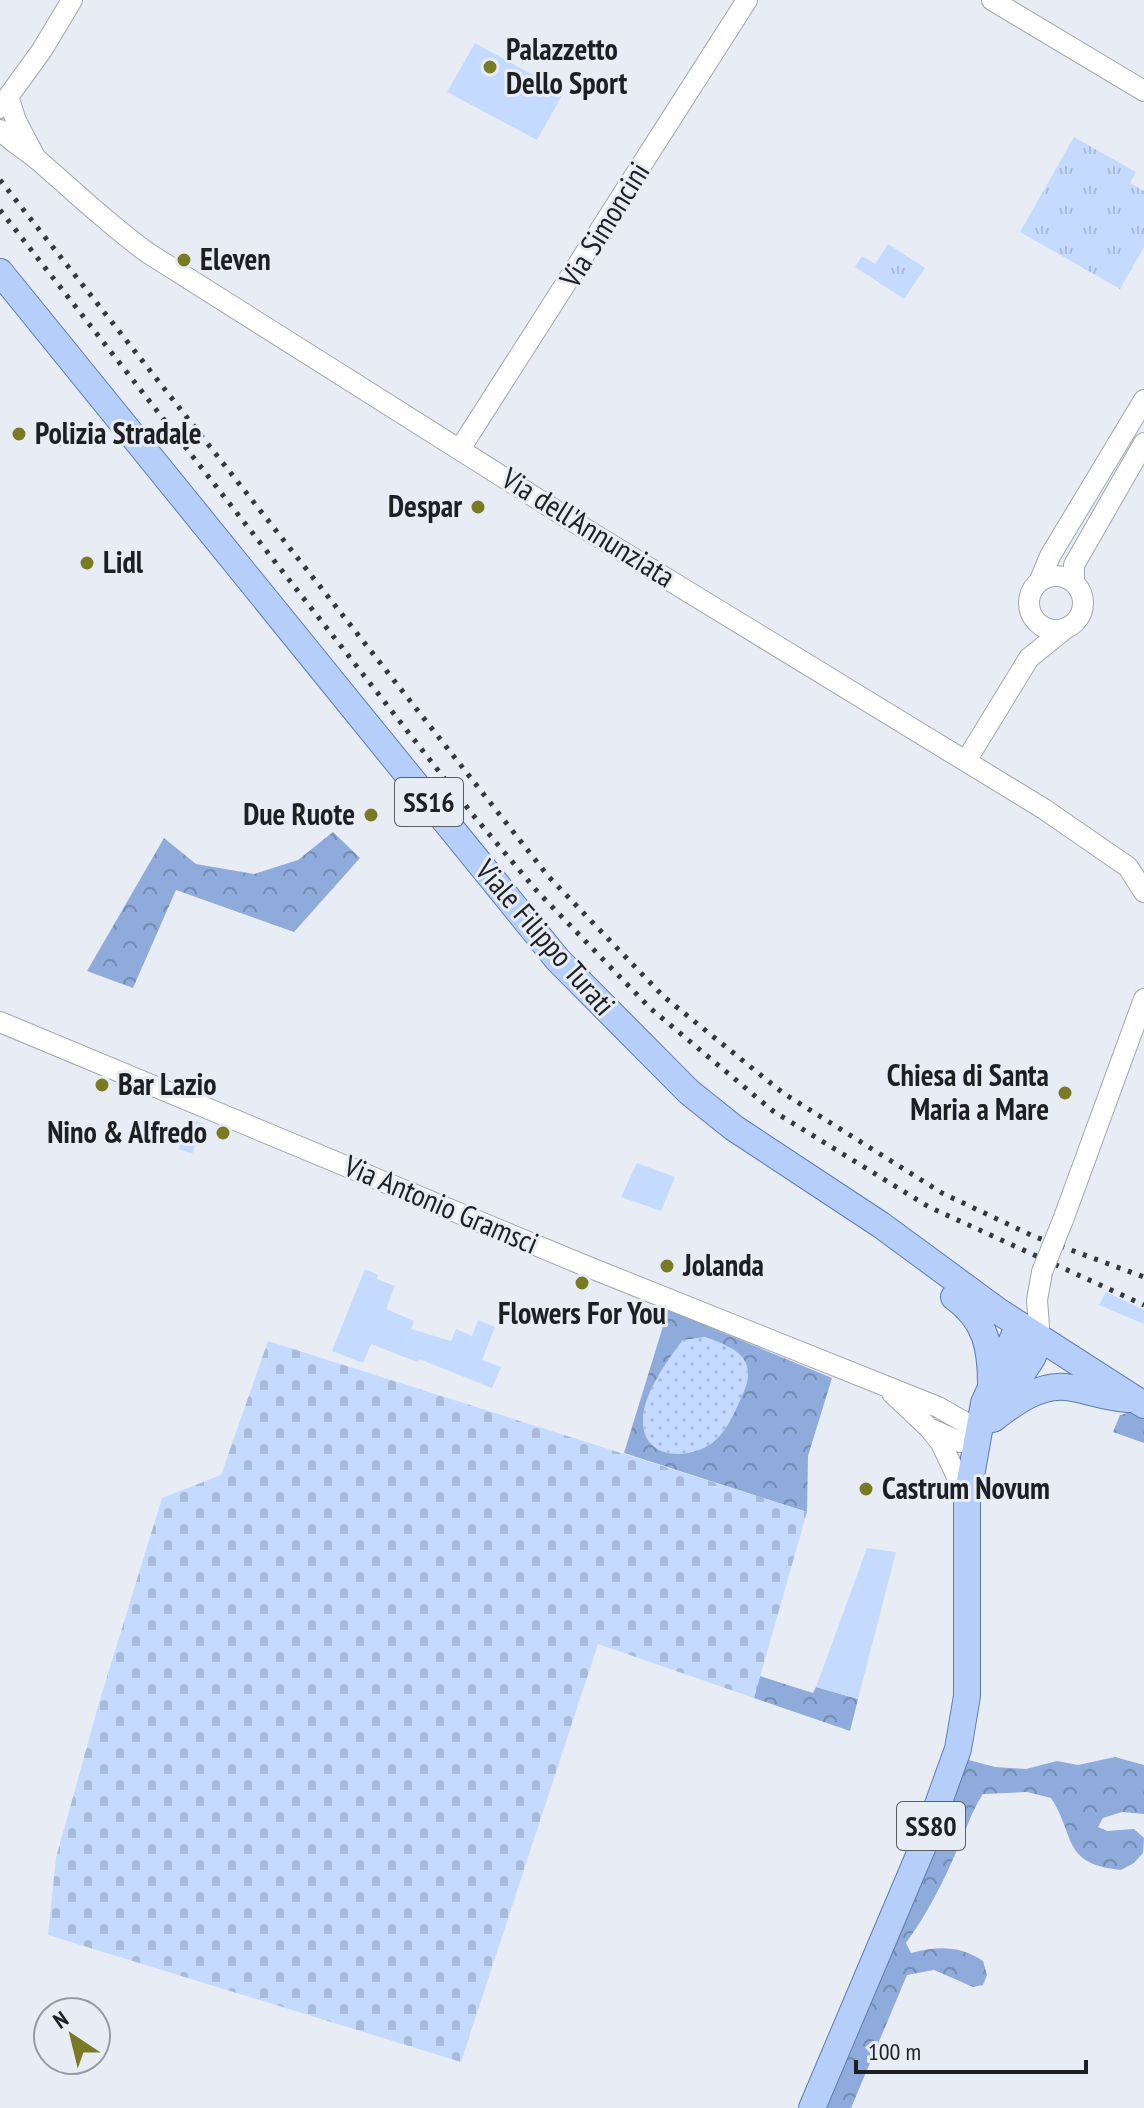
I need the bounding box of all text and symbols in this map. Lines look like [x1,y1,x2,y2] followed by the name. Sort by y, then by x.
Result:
[506,29,627,102] place label: Palazzetto Dello Sport
[481,58,499,76] marker: Palazzetto Dello Sport
[549,154,658,295] street label: Via Simoncini
[200,239,271,278] place label: Eleven
[175,251,193,269] marker: Eleven
[35,413,201,452] place label: Polizia Stradale
[10,425,28,443] marker: Polizia Stradale
[494,457,683,595] street label: Via dell'Annunziata
[388,486,462,525] place label: Despar
[469,498,487,516] marker: Despar
[103,542,144,581] place label: Lidl
[78,554,96,572] marker: Lidl
[395,778,463,826] road number: SS16
[243,794,355,833] place label: Due Ruote
[362,806,380,824] marker: Due Ruote
[467,850,625,1023] street label: Viale Filippo Turati
[887,1055,1049,1128] place label: Chiesa di Santa Maria a Mare
[118,1064,217,1103] place label: Bar Lazio
[93,1076,111,1094] marker: Bar Lazio
[1056,1084,1074,1102] marker: Chiesa di Santa Maria a Mare
[47,1112,207,1151] place label: Nino & Alfredo
[214,1124,232,1142] marker: Nino & Alfredo
[338,1145,545,1262] street label: Via Antonio Gramsci
[682,1245,764,1284] place label: Jolanda
[658,1257,676,1275] marker: Jolanda
[573,1274,591,1292] marker: Flowers For You
[498,1293,666,1332] place label: Flowers For You
[882,1468,1050,1507] place label: Castrum Novum
[857,1480,875,1498] marker: Castrum Novum
[897,1802,965,1850] road number: SS80
[32,1996,112,2076] north arrow
[48,2005,73,2034] text: N
[856,2024,1086,2074] scale bar
[868,2036,921,2067] text: 100 m

